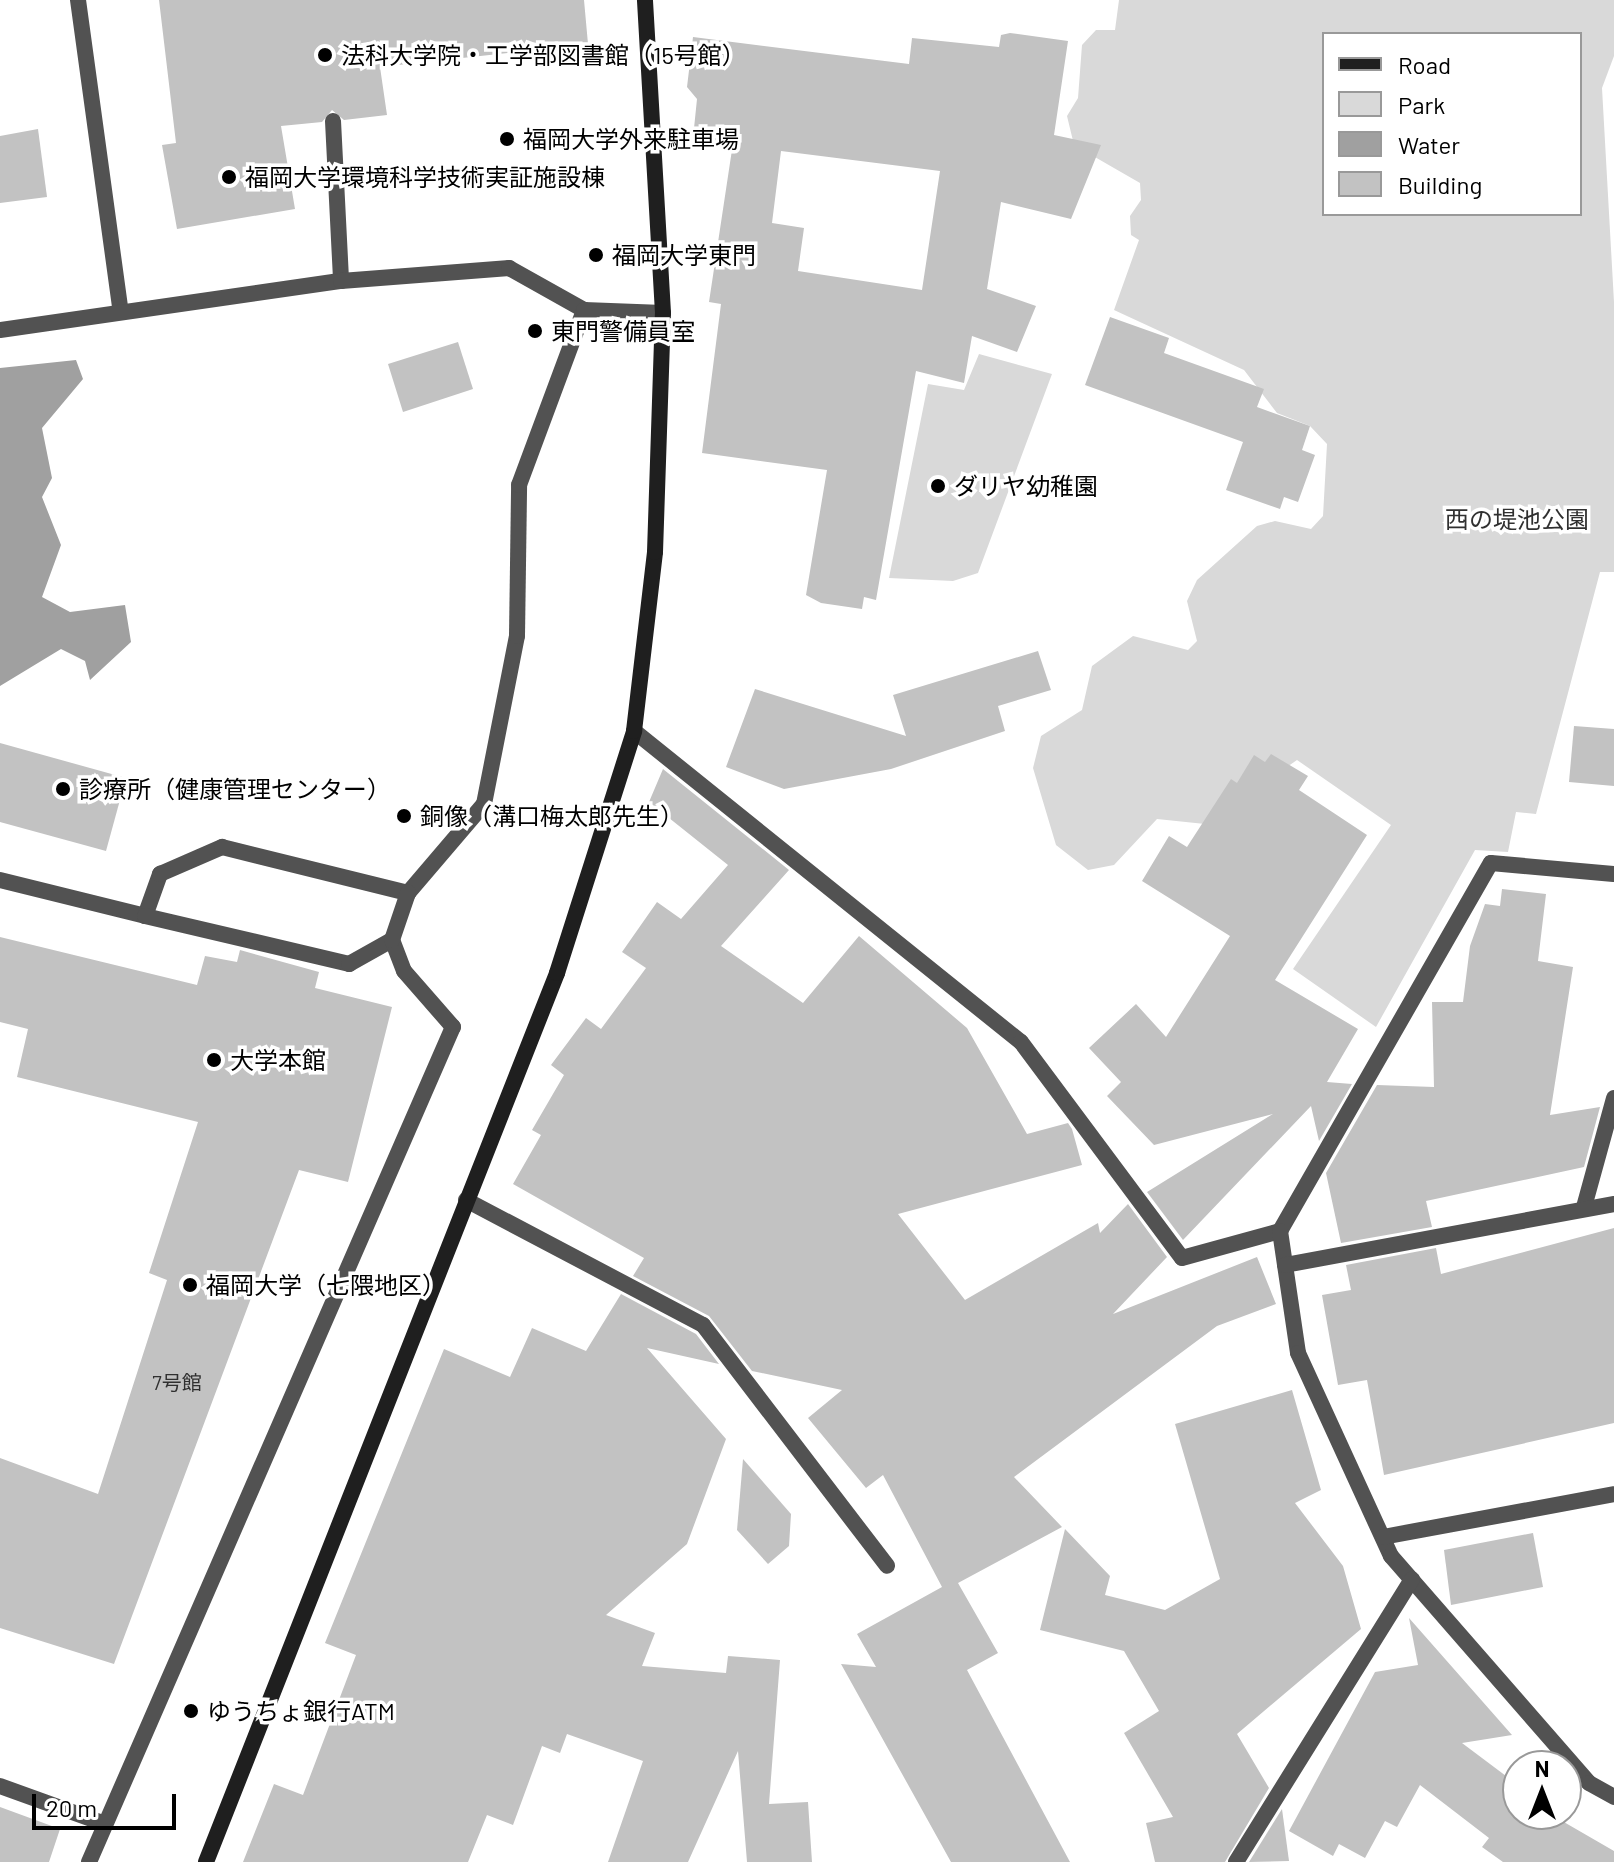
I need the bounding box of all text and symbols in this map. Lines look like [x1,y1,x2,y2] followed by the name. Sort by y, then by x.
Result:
[1322,32,1582,216] legend
[341,41,746,69] place label: 法科大学院・工学部図書館（15号館）
[316,46,334,64] marker: 法科大学院・工学部図書館（15号館）
[1398,50,1451,79] text: Road
[1398,90,1445,119] text: Park
[523,125,739,153] place label: 福岡大学外来駐車場
[498,130,516,148] marker: 福岡大学外来駐車場
[1398,130,1460,159] text: Water
[245,163,605,191] place label: 福岡大学環境科学技術実証施設棟
[220,168,238,186] marker: 福岡大学環境科学技術実証施設棟
[1398,170,1482,199] text: Building
[612,241,756,269] place label: 福岡大学東門
[587,246,605,264] marker: 福岡大学東門
[551,317,695,345] place label: 東門警備員室
[526,322,544,340] marker: 東門警備員室
[954,472,1098,500] place label: ダリヤ幼稚園
[929,477,947,495] marker: ダリヤ幼稚園
[1445,505,1589,533] park label: 西の堤池公園
[79,775,391,803] place label: 診療所（健康管理センター）
[54,780,72,798] marker: 診療所（健康管理センター）
[420,802,684,830] place label: 銅像（溝口梅太郎先生）
[395,807,413,825] marker: 銅像（溝口梅太郎先生）
[230,1046,326,1074] place label: 大学本館
[205,1051,223,1069] marker: 大学本館
[206,1271,446,1299] place label: 福岡大学（七隈地区）
[181,1276,199,1294] marker: 福岡大学（七隈地区）
[152,1370,202,1394] house number: 7号館
[207,1697,395,1725] place label: ゆうちょ銀行ATM
[182,1702,200,1720] marker: ゆうちょ銀行ATM
[1502,1750,1582,1830] north arrow
[1535,1755,1549,1781] text: N
[36,1778,180,1828] scale bar
[46,1793,97,1822] text: 20 m

